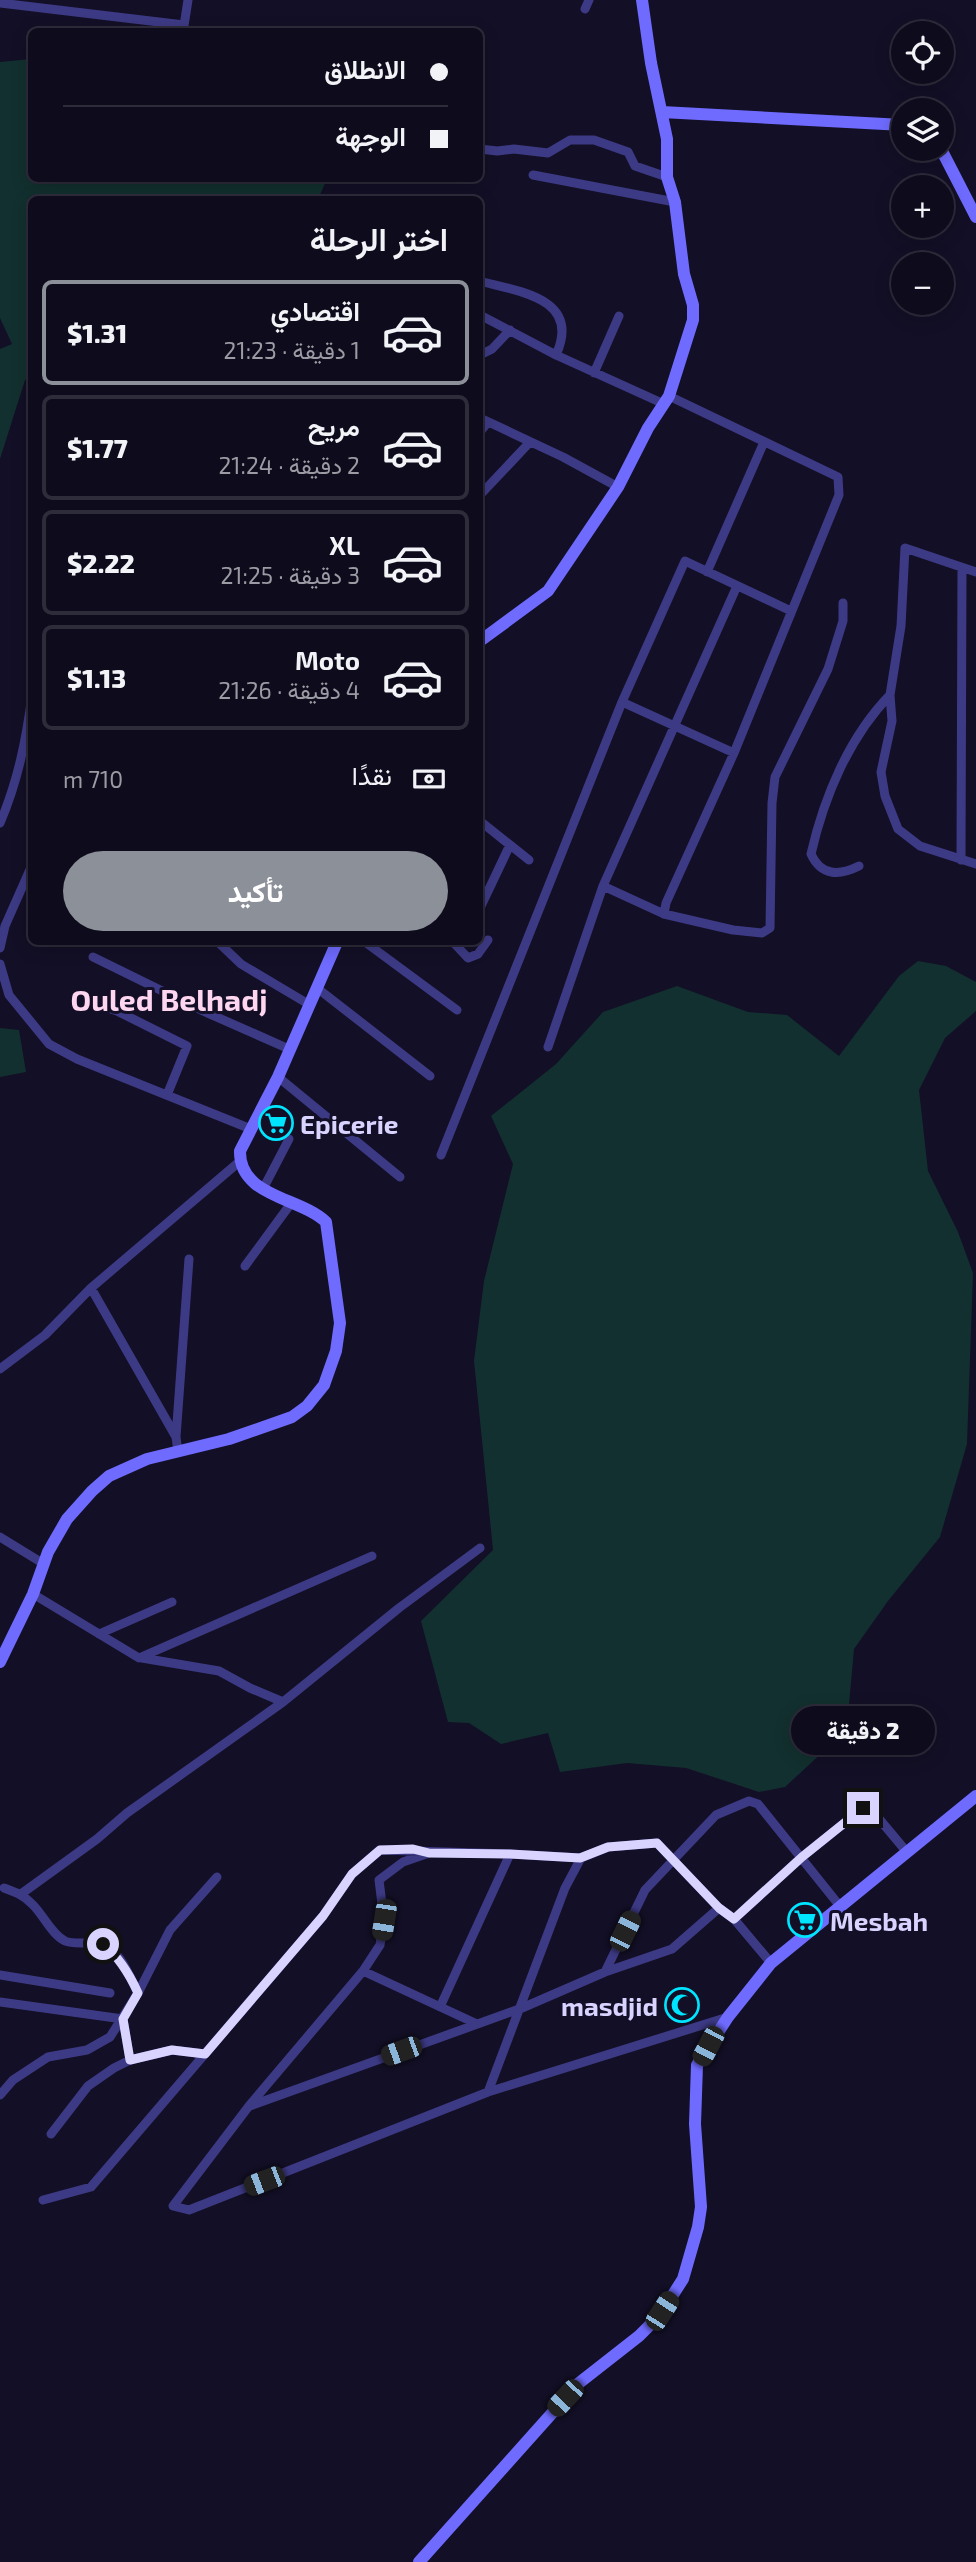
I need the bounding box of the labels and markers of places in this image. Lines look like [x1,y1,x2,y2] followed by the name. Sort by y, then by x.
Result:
[257,1104,295,1142] supermarket icon: Epicerie
[300,1108,398,1139] place label: Epicerie
[786,1901,824,1939] supermarket icon: Mesbah
[830,1905,928,1936] place label: Mesbah
[663,1986,701,2024] mosque icon: masdjid
[561,1990,658,2021] place label: masdjid

